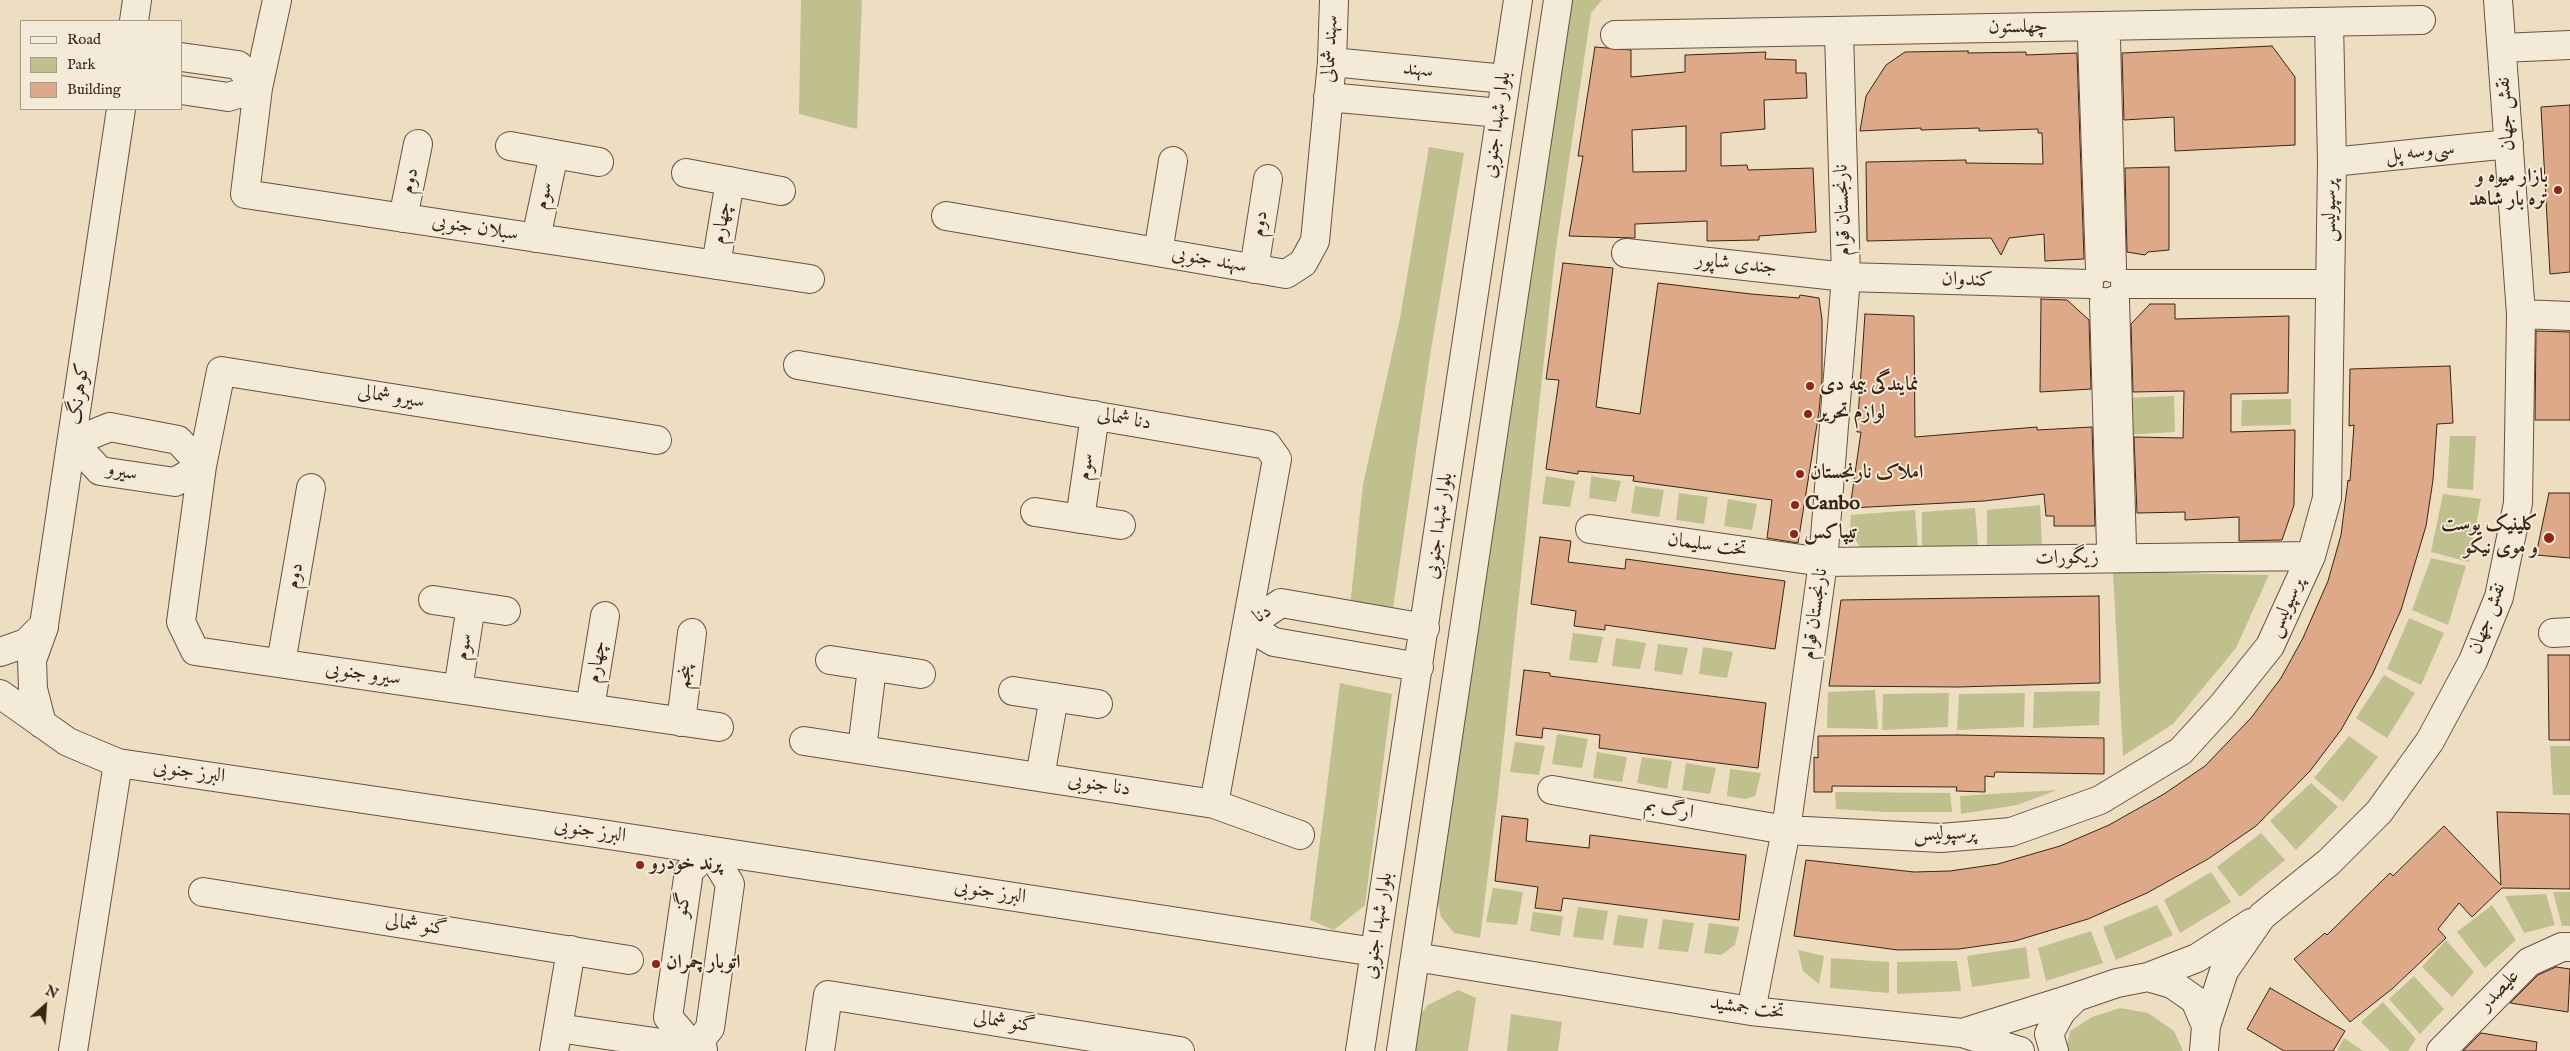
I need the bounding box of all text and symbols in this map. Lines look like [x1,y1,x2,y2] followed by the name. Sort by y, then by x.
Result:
[1317,15,1345,83] street label: سهند شمالی
[1988,15,2048,41] street label: چهلستون
[20,20,182,110] legend
[67,30,101,49] text: Road
[67,55,96,74] text: Park
[1402,57,1434,85] street label: سهند
[1479,70,1517,180] street label: بلوار شهدا جنوبی
[2492,76,2522,152] street label: نقش جهان
[67,80,121,99] text: Building
[2384,137,2456,169] street label: سی‌وسه پل
[1830,164,1858,256] street label: نارنجستان قوام
[397,166,425,196] street label: دوم
[2469,166,2548,213] place label: بازار میوه و تره بار شاهد
[2318,179,2344,243] street label: پرسپولیس
[530,180,560,212] street label: سوم
[2552,184,2564,196] marker: بازار میوه و تره بار شاهد
[708,200,738,246] street label: چهارم
[1247,209,1275,239] street label: دوم
[430,210,520,248] street label: سبلان جنوبی
[1170,243,1248,279] street label: سهند جنوبی
[1694,249,1778,281] street label: جندی شاپور
[1941,268,1993,294] street label: کندوان
[64,361,96,427] street label: کوهرنگ
[1820,374,1919,398] place label: نمایندگی بیمه دی
[1804,380,1816,392] marker: نمایندگی بیمه دی
[356,381,426,415] street label: سیرو شمالی
[1818,402,1885,426] place label: لوازم تحریر
[1095,403,1153,437] street label: دنا شمالی
[1802,408,1814,420] marker: لوازم تحریر
[1073,452,1101,482] street label: سوم
[105,458,139,488] street label: سیرو
[1810,462,1923,486] place label: املاک نارنجستان
[1794,468,1806,480] marker: املاک نارنجستان
[1421,471,1459,581] street label: بلوار شهدا جنوبی
[1805,493,1860,517] place label: Canbo
[1789,499,1801,511] marker: Canbo
[2441,514,2538,561] place label: کلینیک پوست و موی نیکو
[1804,522,1858,546] place label: تیپاکس
[1788,528,1800,540] marker: تیپاکس
[1666,529,1748,563] street label: تخت سلیمان
[2542,531,2556,545] marker: کلینیک پوست و موی نیکو
[2035,546,2099,572] street label: زیگورات
[282,561,310,591] street label: دوم
[1798,567,1834,661] street label: نارنجستان قوام
[2263,575,2311,641] street label: پرسپولیس
[2464,580,2512,658] street label: نقش جهان
[1249,600,1277,630] street label: دنا
[451,632,479,662] street label: سوم
[583,639,613,685] street label: چهارم
[324,658,402,692] street label: سیرو جنوبی
[673,664,699,690] street label: پنجم
[151,756,227,790] street label: البرز جنوبی
[1066,769,1132,803] street label: دنا جنوبی
[1642,794,1696,826] street label: ارگ بم
[552,814,628,850] street label: البرز جنوبی
[1913,822,1977,848] street label: پرسپولیس
[650,853,722,877] place label: پرند خودرو
[634,859,646,871] marker: پرند خودرو
[1359,871,1399,981] street label: بلوار شهدا جنوبی
[952,875,1028,911] street label: البرز جنوبی
[670,891,698,919] street label: گنو
[383,909,449,943] street label: گنو شمالی
[666,952,741,976] place label: اتوبار چمران
[650,958,662,970] marker: اتوبار چمران
[2475,965,2525,1017] street label: علیصدر
[20,981,70,1031] north arrow
[42,982,61,1003] text: N
[1708,992,1786,1026] street label: تخت جمشید
[971,1006,1037,1040] street label: گنو شمالی

